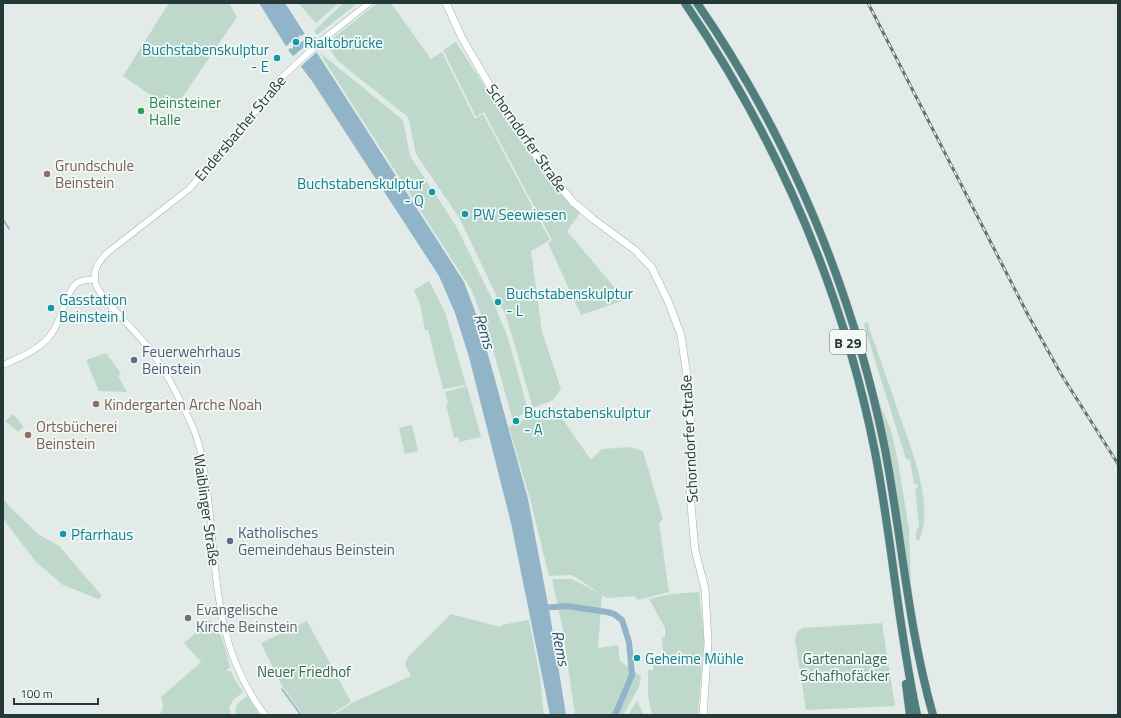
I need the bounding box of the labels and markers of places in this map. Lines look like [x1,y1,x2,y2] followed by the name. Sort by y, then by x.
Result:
[304,31,383,54] place label: Rialtobrücke
[291,37,301,47] marker: Rialtobrücke
[142,38,269,78] place label: Buchstabenskulptur - E
[272,53,282,63] marker: Buchstabenskulptur - E
[149,91,221,131] place label: Beinsteiner Halle
[136,106,146,116] marker: Beinsteiner Halle
[55,154,134,194] place label: Grundschule Beinstein
[42,169,52,179] marker: Grundschule Beinstein
[297,172,424,212] place label: Buchstabenskulptur - Q
[427,187,437,197] marker: Buchstabenskulptur - Q
[473,203,567,226] place label: PW Seewiesen
[460,209,470,219] marker: PW Seewiesen
[506,282,633,322] place label: Buchstabenskulptur - L
[59,288,127,328] place label: Gasstation Beinstein I
[493,297,503,307] marker: Buchstabenskulptur - L
[46,303,56,313] marker: Gasstation Beinstein I
[142,340,241,380] place label: Feuerwehrhaus Beinstein
[129,355,139,365] marker: Feuerwehrhaus Beinstein
[104,393,262,416] place label: Kindergarten Arche Noah
[91,399,101,409] marker: Kindergarten Arche Noah
[524,401,651,441] place label: Buchstabenskulptur - A
[36,415,117,455] place label: Ortsbücherei Beinstein
[511,416,521,426] marker: Buchstabenskulptur - A
[23,430,33,440] marker: Ortsbücherei Beinstein
[238,521,395,561] place label: Katholisches Gemeindehaus Beinstein
[71,523,133,546] place label: Pfarrhaus
[58,529,68,539] marker: Pfarrhaus
[225,536,235,546] marker: Katholisches Gemeindehaus Beinstein
[196,598,298,638] place label: Evangelische Kirche Beinstein
[183,613,193,623] marker: Evangelische Kirche Beinstein
[645,647,744,670] place label: Geheime Mühle
[632,653,642,663] marker: Geheime Mühle

